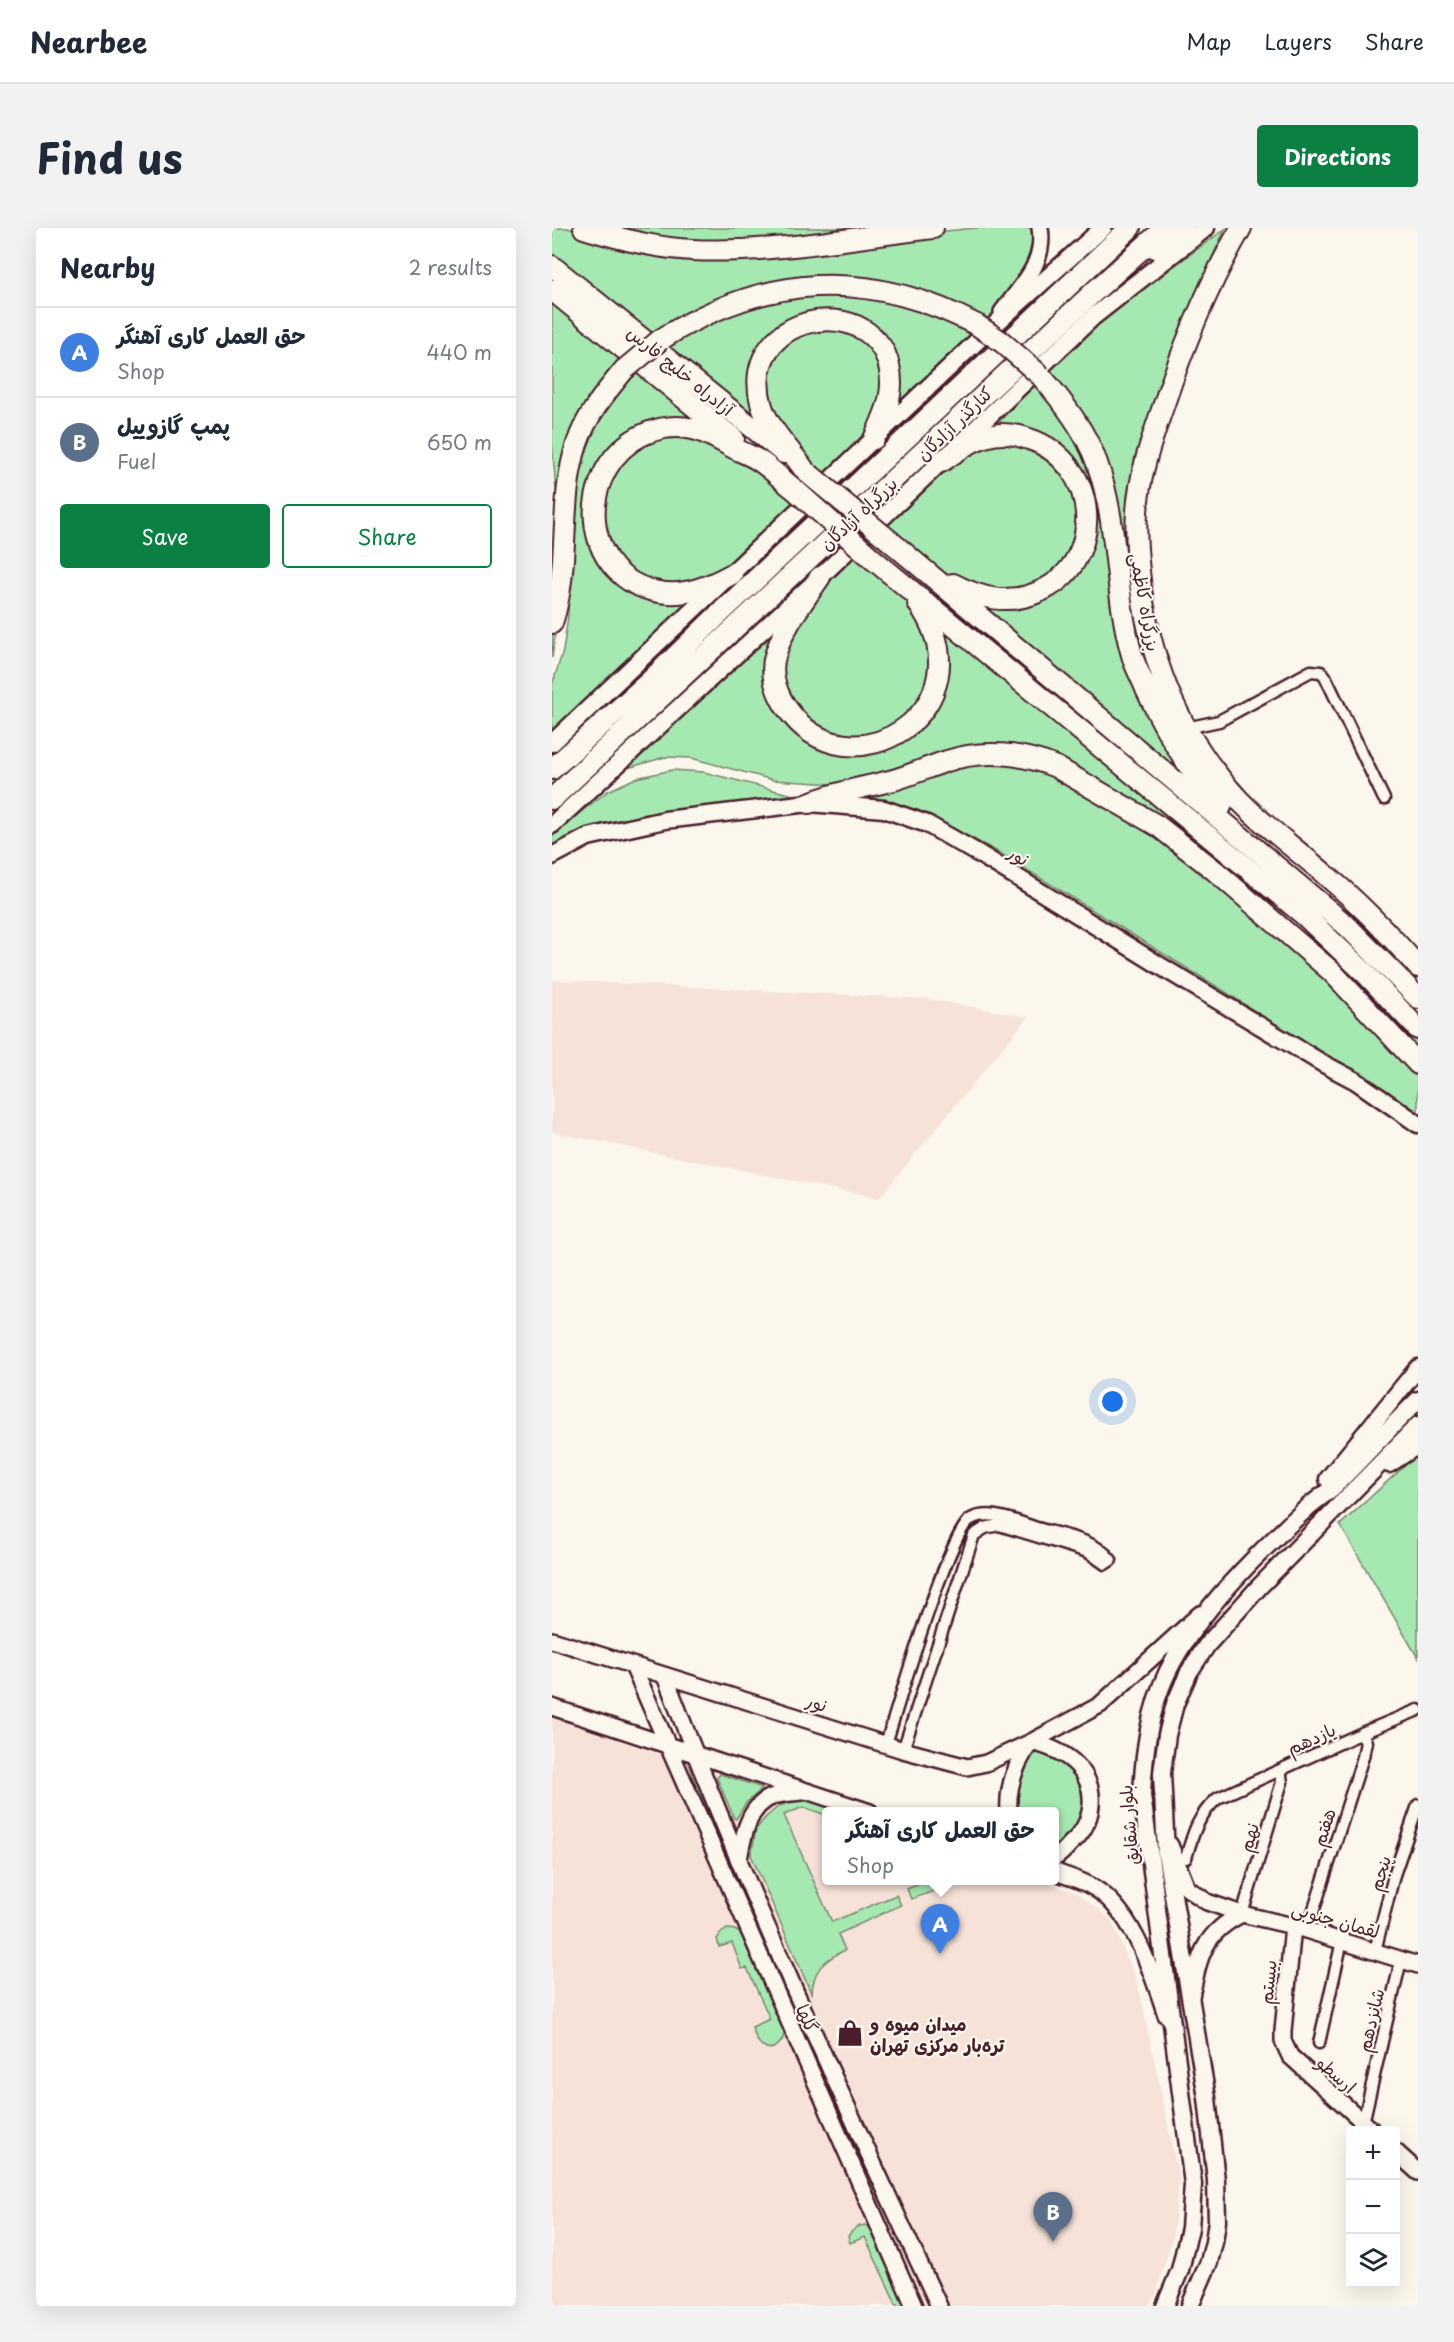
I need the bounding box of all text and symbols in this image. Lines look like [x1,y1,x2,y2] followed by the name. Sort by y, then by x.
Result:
[30,20,147,63] text: Nearbee
[1187,25,1231,57] text: Map
[1264,25,1332,57] text: Layers
[1365,25,1424,57] text: Share
[36,125,183,188] text: Find us
[1257,125,1418,187] button: Directions
[60,248,155,287] text: Nearby
[409,252,492,282] text: 2 results
[117,318,306,351] text: حق العمل کاری آهنگر
[622,318,742,423] street label: آزادراه خلیج فارس
[72,337,87,367] text: A
[427,337,492,367] text: 440 m
[117,356,165,386] text: Shop
[909,379,999,467] street label: کنارگذر آزادگان
[117,408,230,441] text: پمپ گازوییل
[73,427,86,457] text: B
[427,427,492,457] text: 650 m
[117,446,156,476] text: Fuel
[813,470,903,556] street label: بزرگراه آزادگان
[60,504,270,568] button: Save
[282,504,492,568] button: Share
[1124,551,1168,653] street label: بزرگراه کاظمی
[1002,838,1035,872] street label: نور
[1098,1387,1127,1416] your location
[802,1686,831,1718] street label: نور
[1282,1715,1341,1763] street label: یازدهم
[1111,1784,1145,1866] street label: بلوار شقایق
[1304,1804,1344,1850] street label: هفتم
[822,1807,1059,1885] popup
[846,1812,1035,1845] text: حق العمل کاری آهنگر
[1231,1819,1267,1856] street label: نهم
[846,1850,894,1880] text: Shop
[1361,1852,1399,1895] street label: پنجم
[1289,1894,1383,1944] street label: لقمان جنوبی
[920,1904,960,1954] pin: A
[1251,1958,1285,2006] street label: بیستم
[1350,1985,1392,2055] street label: شانزدهم
[790,1999,826,2037] street label: گلها
[868,2010,1005,2058] place label: میدان میوه و تره‌بار مرکزی تهران
[835,2018,865,2048] shop icon: میدان میوه و تره‌بار مرکزی تهران
[1311,2048,1363,2099] street label: ارسطو
[1346,2126,1400,2288] map controls
[1346,2126,1400,2180] button: +
[1346,2180,1400,2234] button: −
[1034,2192,1072,2242] pin: B
[1346,2234,1400,2288] button: layers

